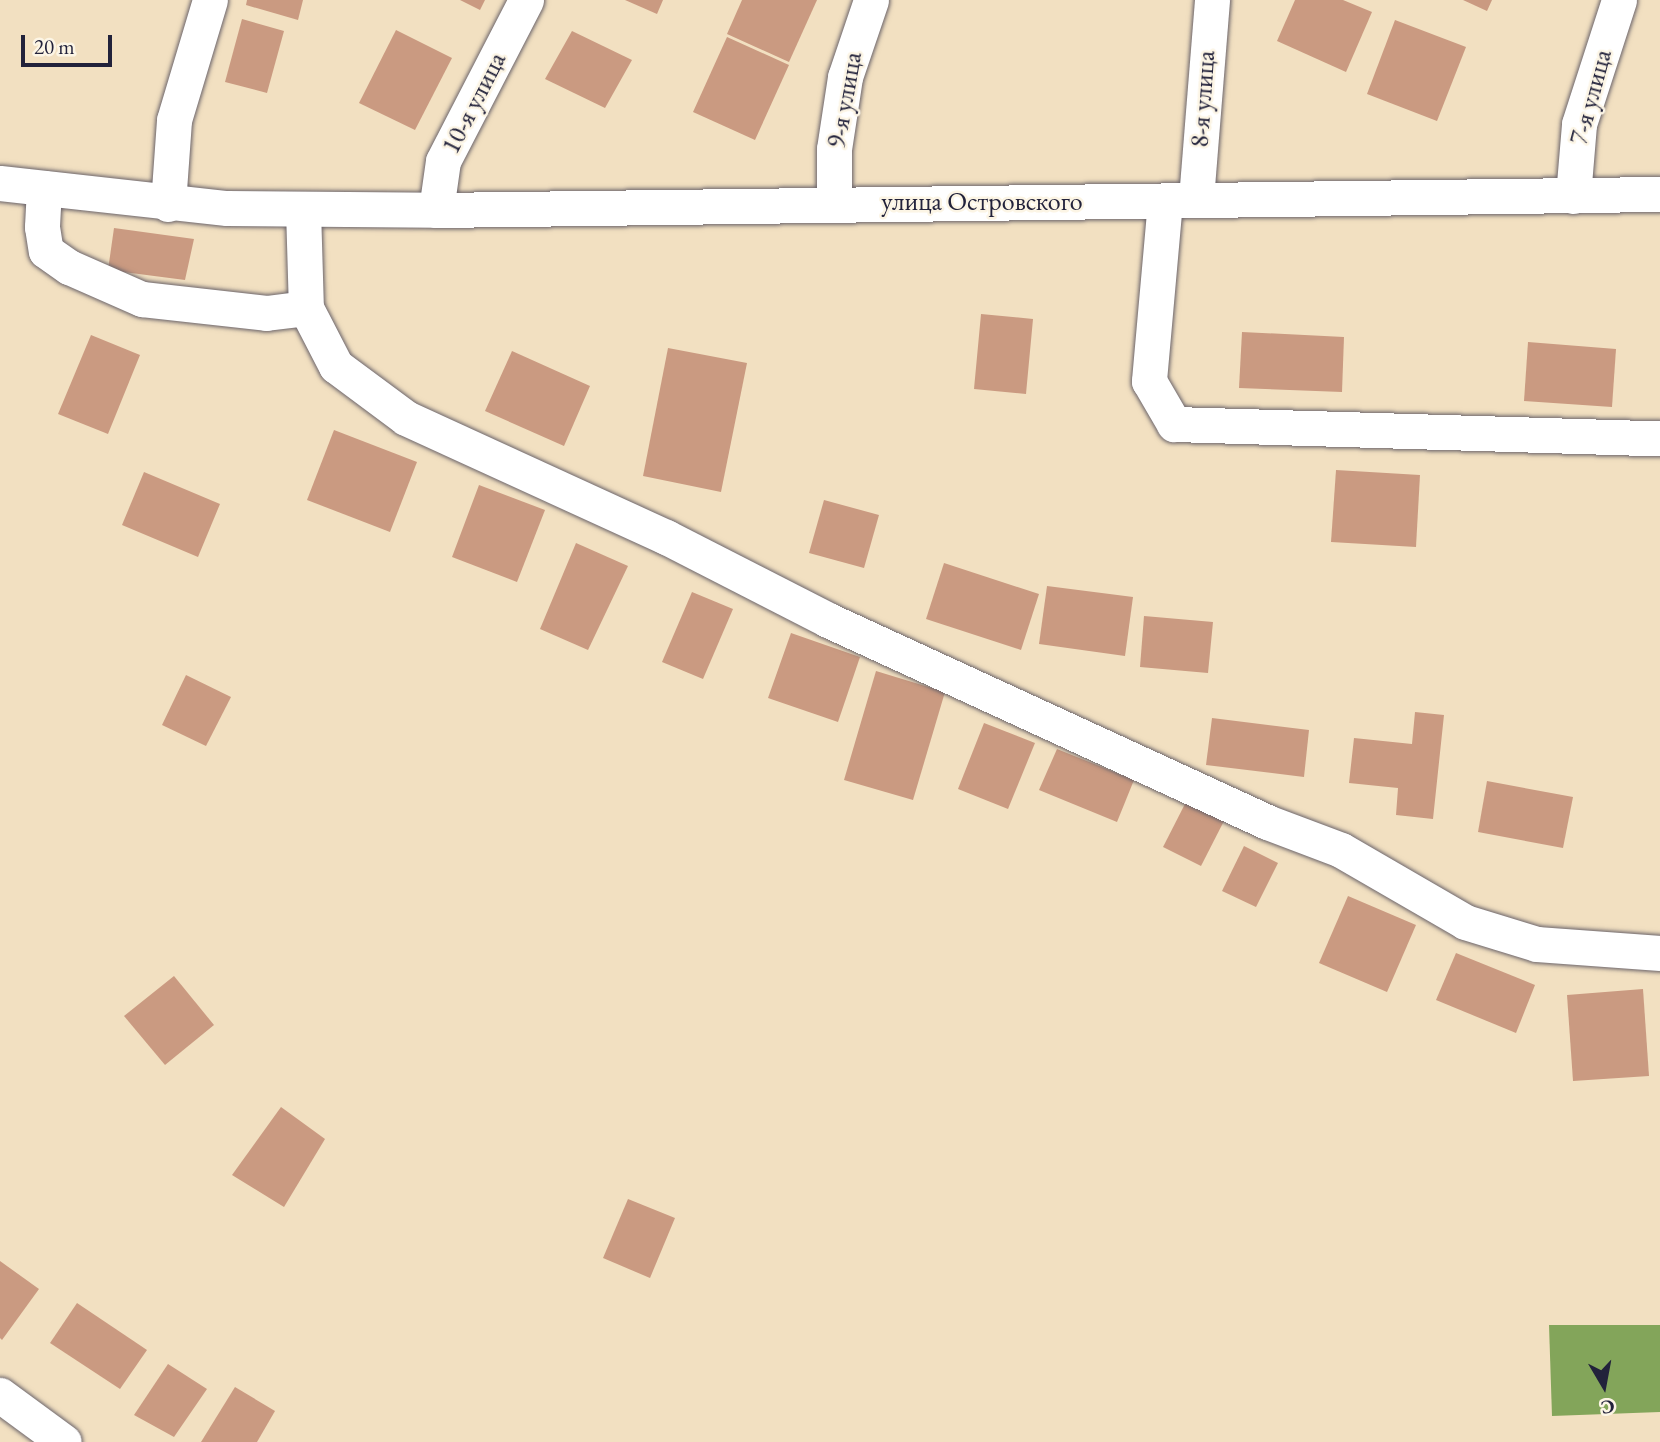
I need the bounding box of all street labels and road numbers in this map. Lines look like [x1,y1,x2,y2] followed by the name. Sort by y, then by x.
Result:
[1563,46,1619,148] street label: 7-я улица
[435,47,513,159] street label: 10-я улица
[821,49,869,151] street label: 9-я улица
[1184,49,1222,149] street label: 8-я улица
[881,186,1083,218] street label: улица Островского

